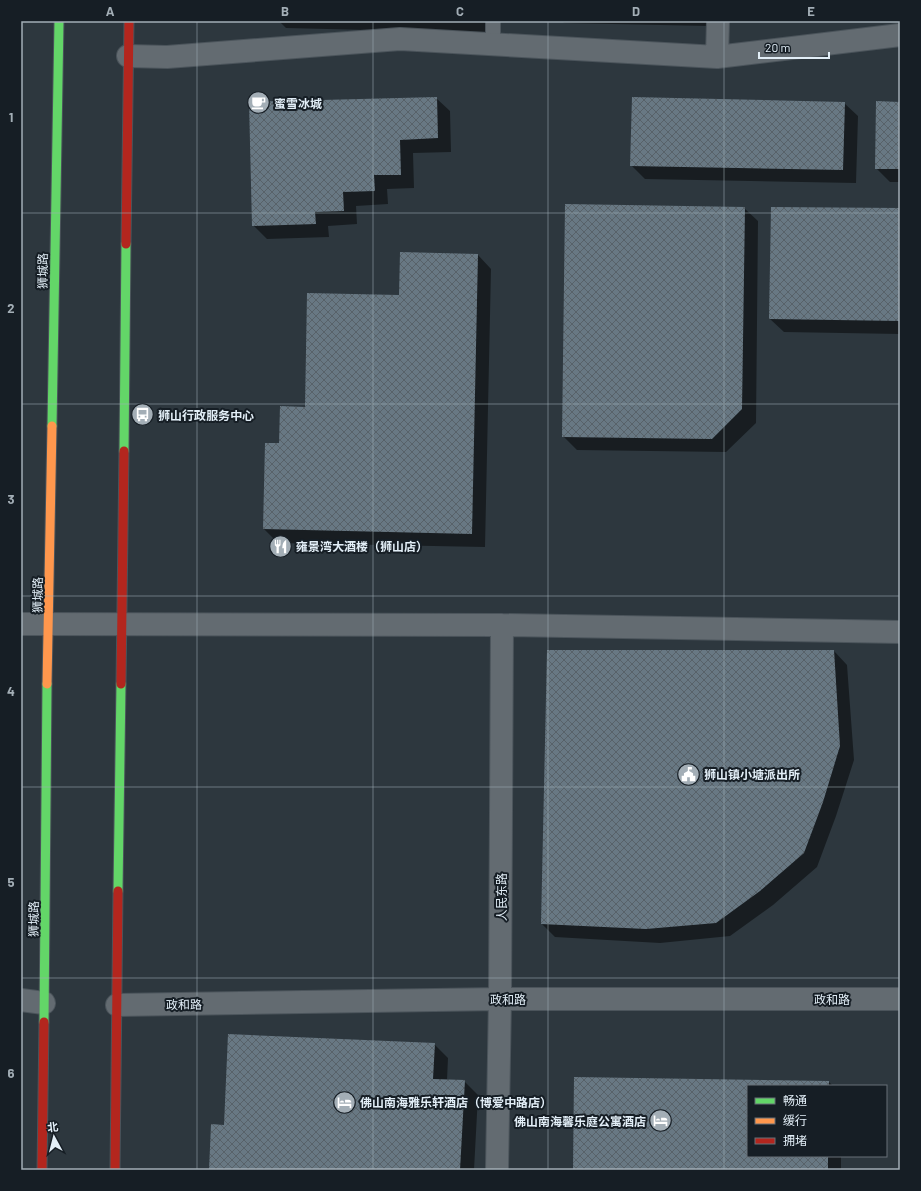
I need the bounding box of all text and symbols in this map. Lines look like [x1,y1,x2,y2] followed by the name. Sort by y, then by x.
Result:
[106,3,115,19] text: A
[281,3,289,19] text: B
[456,3,464,19] text: C
[632,3,640,19] text: D
[807,3,815,19] text: E
[759,34,829,60] scale bar
[765,40,791,54] text: 20 m
[245,90,271,116] cafe icon: 蜜雪冰城
[274,96,322,110] place label: 蜜雪冰城
[9,109,13,125] text: 1
[35,253,49,289] street label: 狮城路
[7,300,15,316] text: 2
[129,402,155,428] bus stop icon: 狮山行政服务中心
[158,408,254,422] place label: 狮山行政服务中心
[7,491,15,507] text: 3
[267,533,293,559] restaurant icon: 雍景湾大酒楼（狮山店）
[296,539,428,553] place label: 雍景湾大酒楼（狮山店）
[30,577,44,613] street label: 狮城路
[7,683,15,699] text: 4
[675,761,701,787] public building icon: 狮山镇小塘派出所
[704,767,800,781] place label: 狮山镇小塘派出所
[494,873,508,921] street label: 人民东路
[7,874,15,890] text: 5
[26,901,40,937] street label: 狮城路
[490,992,526,1006] street label: 政和路
[814,992,850,1006] street label: 政和路
[166,997,202,1011] street label: 政和路
[8,1065,15,1081] text: 6
[747,1085,887,1157] legend
[331,1089,357,1115] hotel icon: 佛山南海雅乐轩酒店（博爱中路店）
[783,1093,807,1107] text: 畅通
[360,1095,552,1109] place label: 佛山南海雅乐轩酒店（博爱中路店）
[648,1108,674,1134] hotel icon: 佛山南海馨乐庭公寓酒店
[783,1113,807,1127] text: 缓行
[514,1114,646,1128] place label: 佛山南海馨乐庭公寓酒店
[34,1117,74,1157] north arrow
[46,1119,59,1134] text: 北
[783,1133,807,1147] text: 拥堵

